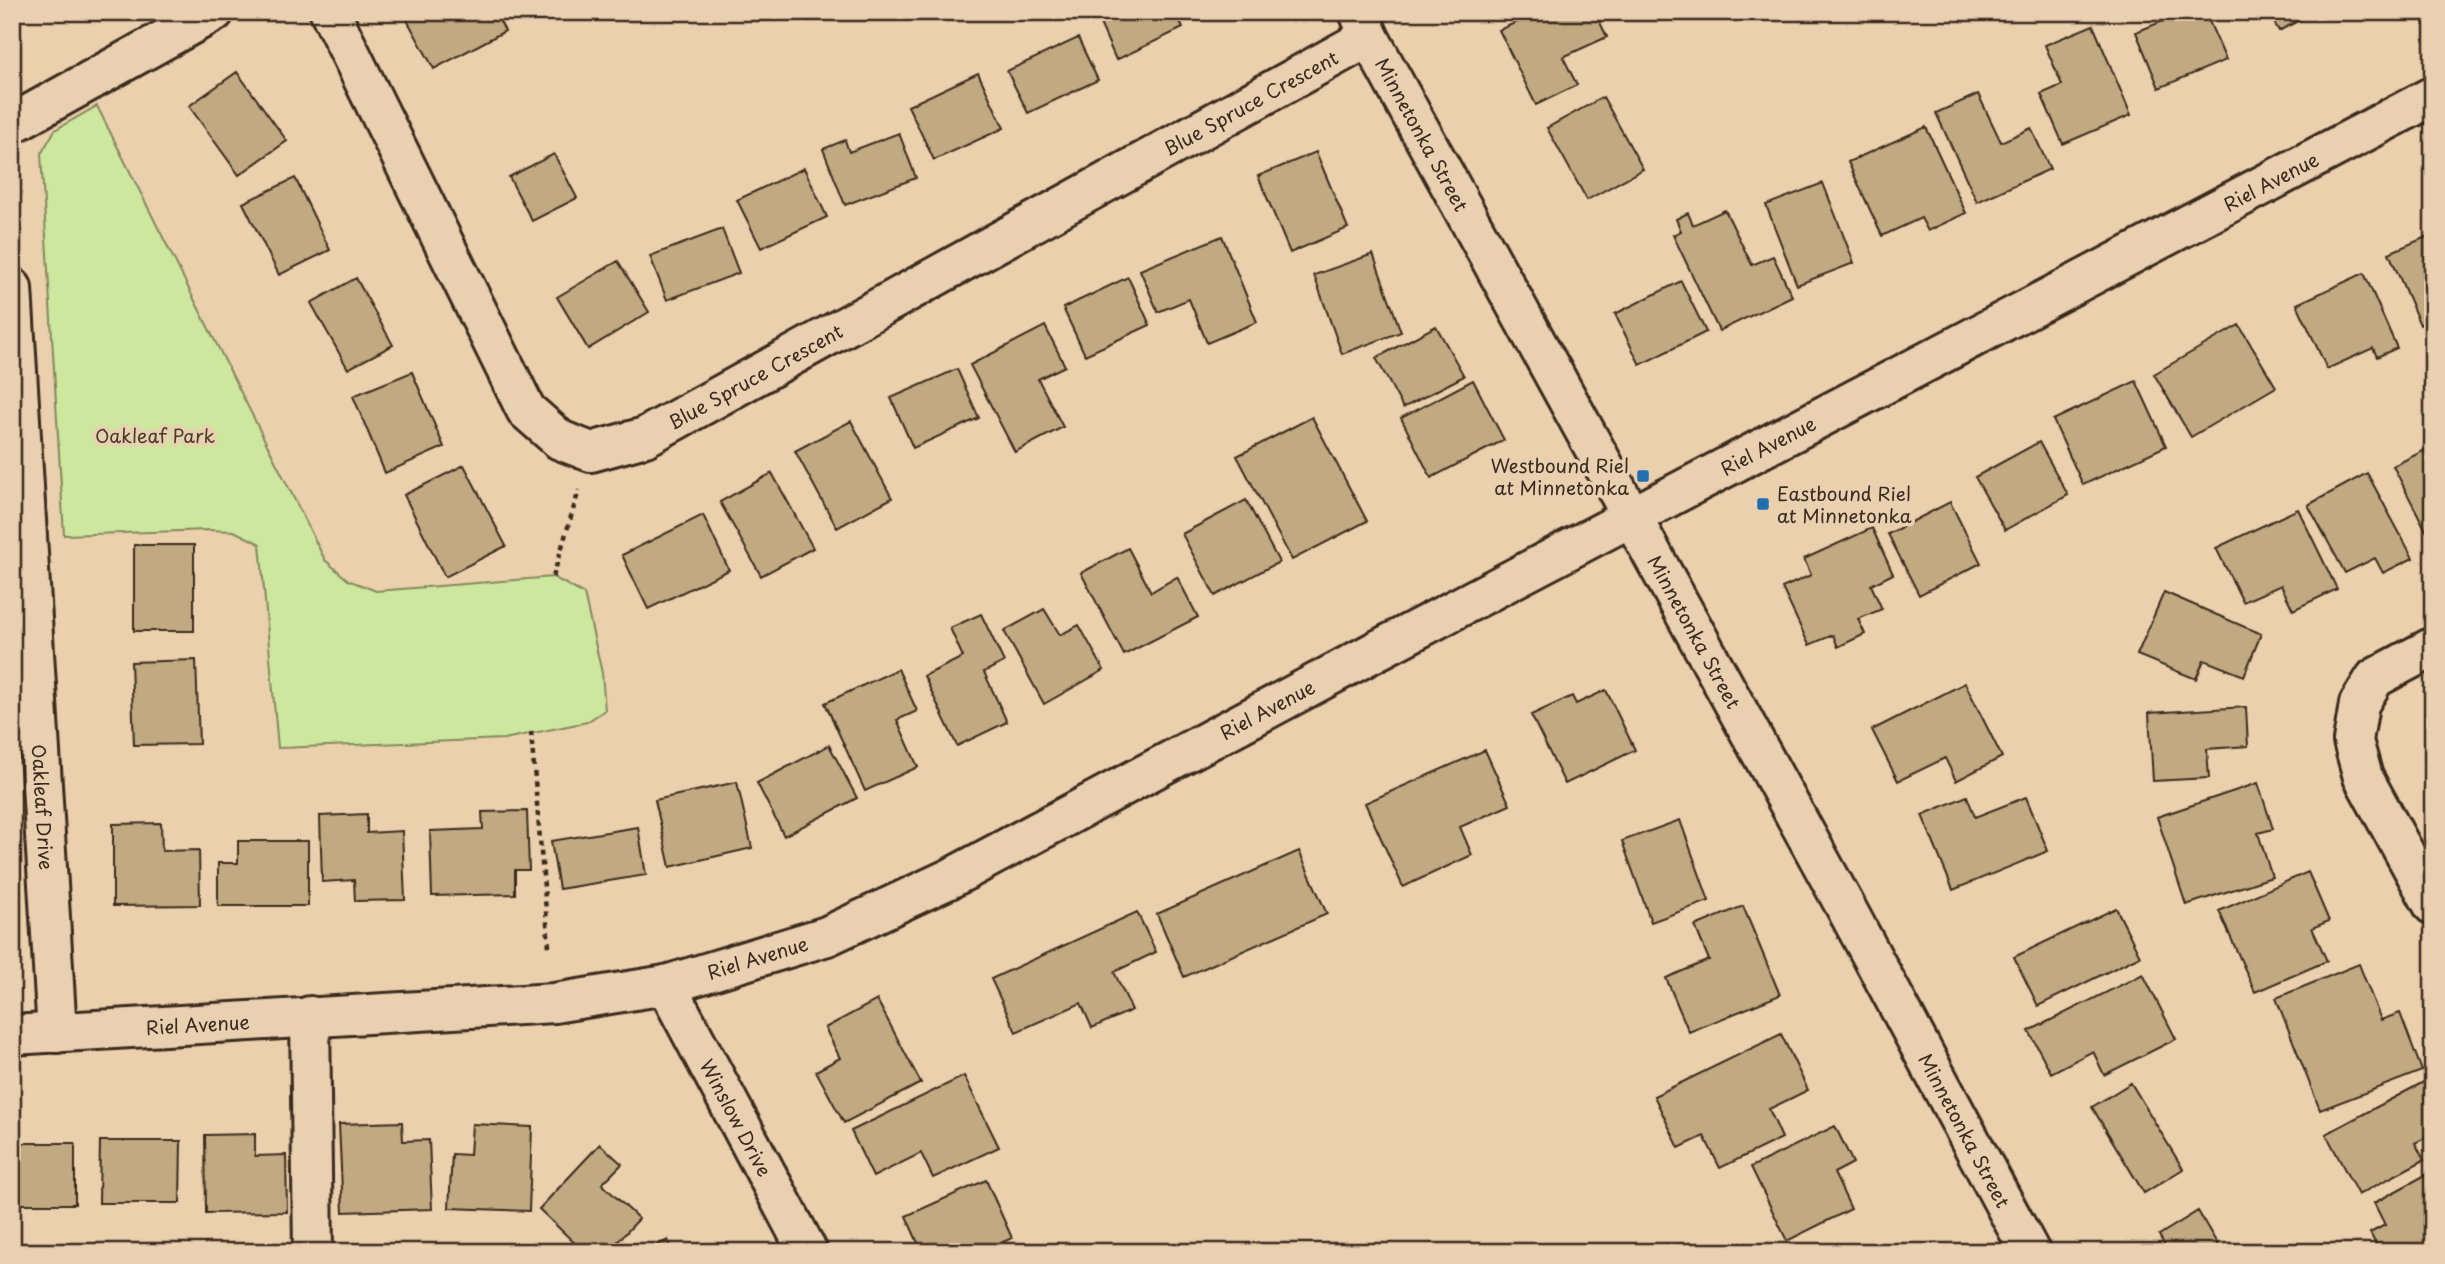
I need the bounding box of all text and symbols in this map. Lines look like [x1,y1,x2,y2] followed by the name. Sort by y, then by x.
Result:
[1158,43,1343,162] street label: Blue Spruce Crescent
[1369,53,1476,216] street label: Minnetonka Street
[2218,145,2323,218] street label: Riel Avenue
[663,316,848,436] street label: Blue Spruce Crescent
[1715,409,1820,482] street label: Riel Avenue
[95,421,215,449] park label: Oakleaf Park
[1491,451,1629,501] place label: Westbound Riel at Minnetonka
[1635,468,1651,484] marker: Westbound Riel at Minnetonka
[1777,479,1912,529] place label: Eastbound Riel at Minnetonka
[1755,496,1771,512] marker: Eastbound Riel at Minnetonka
[1641,550,1748,714] street label: Minnetonka Street
[1215,672,1320,746] street label: Riel Avenue
[26,743,61,871] street label: Oakleaf Drive
[704,929,811,986] street label: Riel Avenue
[145,1007,250,1041] street label: Riel Avenue
[1912,1048,2018,1213] street label: Minnetonka Street
[694,1054,779,1181] street label: Winslow Drive

